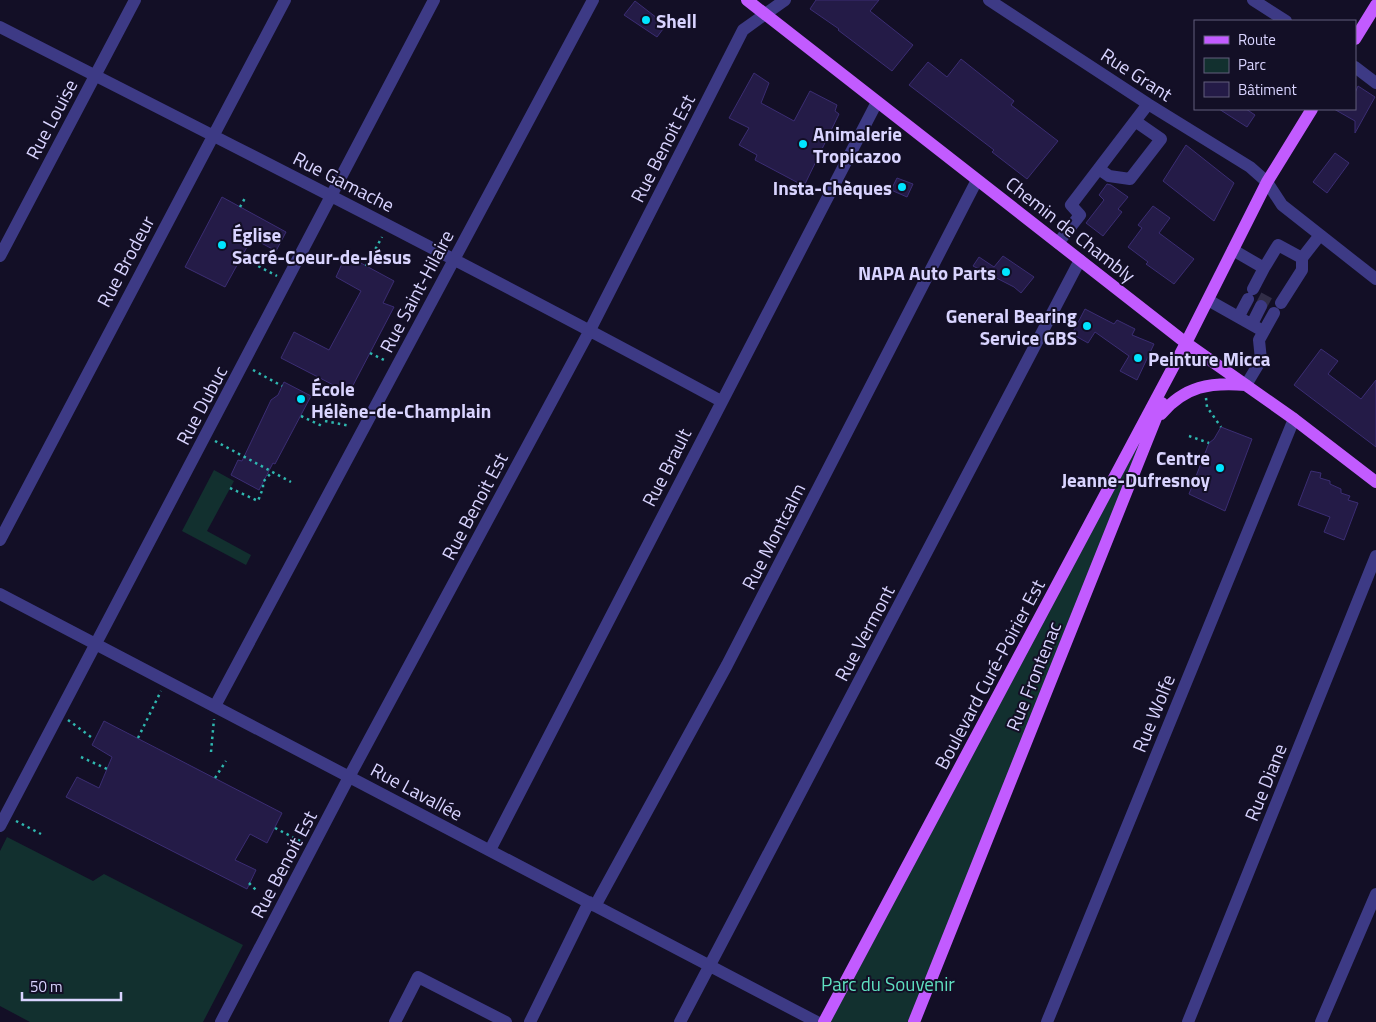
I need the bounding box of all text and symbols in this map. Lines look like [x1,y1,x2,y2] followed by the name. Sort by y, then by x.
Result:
[656,6,697,35] place label: Shell
[640,14,652,26] marker: Shell
[1194,20,1356,110] legend
[1238,28,1276,51] text: Route
[1096,40,1179,108] street label: Rue Grant
[1238,53,1266,76] text: Parc
[18,74,84,164] street label: Rue Louise
[1238,78,1297,101] text: Bâtiment
[622,89,702,207] street label: Rue Benoit Est
[813,119,902,170] place label: Animalerie Tropicazoo
[797,138,809,150] marker: Animalerie Tropicazoo
[288,143,400,219] street label: Rue Gamache
[1000,169,1142,289] street label: Chemin de Chambly
[773,173,892,202] place label: Insta-Chèques
[896,181,908,193] marker: Insta-Chèques
[89,210,161,312] street label: Rue Brodeur
[232,220,411,271] place label: Église Sacré-Coeur-de-Jésus
[371,224,461,358] street label: Rue Saint-Hilaire
[216,239,228,251] marker: Église Sacré-Coeur-de-Jésus
[858,258,996,287] place label: NAPA Auto Parts
[1000,266,1012,278] marker: NAPA Auto Parts
[946,301,1077,352] place label: General Bearing Service GBS
[1081,320,1093,332] marker: General Bearing Service GBS
[1148,344,1271,373] place label: Peinture Micca
[1132,352,1144,364] marker: Peinture Micca
[168,360,234,450] street label: Rue Dubuc
[311,374,491,425] place label: École Hélène-de-Champlain
[295,393,307,405] marker: École Hélène-de-Champlain
[634,423,698,511] street label: Rue Brault
[1061,443,1210,494] place label: Centre Jeanne-Dufresnoy
[433,447,515,565] street label: Rue Benoit Est
[1214,462,1226,474] marker: Centre Jeanne-Dufresnoy
[734,478,812,594] street label: Rue Montcalm
[926,573,1052,774] street label: Boulevard Curé-Poirier Est
[827,580,902,686] street label: Rue Vermont
[998,617,1068,735] street label: Rue Frontenac
[1124,670,1182,756] street label: Rue Wolfe
[1236,739,1294,825] street label: Rue Diane
[366,755,468,827] street label: Rue Lavallée
[242,805,324,923] street label: Rue Benoit Est
[821,969,955,998] park label: Parc du Souvenir
[22,970,121,1002] scale bar
[30,975,63,998] text: 50 m

